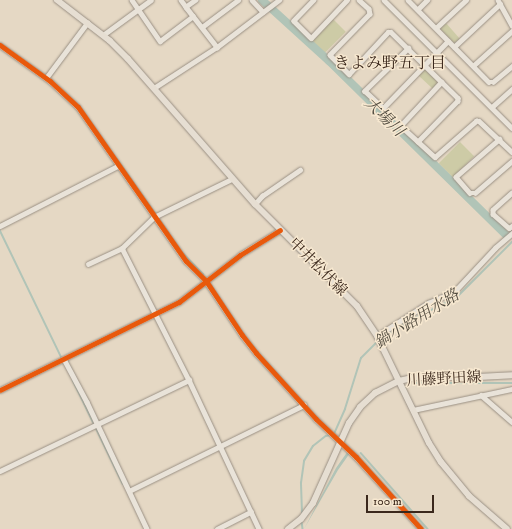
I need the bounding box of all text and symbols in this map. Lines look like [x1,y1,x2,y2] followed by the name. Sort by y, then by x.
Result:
[334,53,446,73] district label: きよみ野五丁目
[360,93,408,141] water label: 大場川
[285,234,351,300] street label: 中井松伏線
[371,285,463,353] water label: 鍋小路用水路
[406,368,482,390] street label: 川藤野田線
[368,487,436,513] scale bar
[373,494,402,509] text: 100 m

